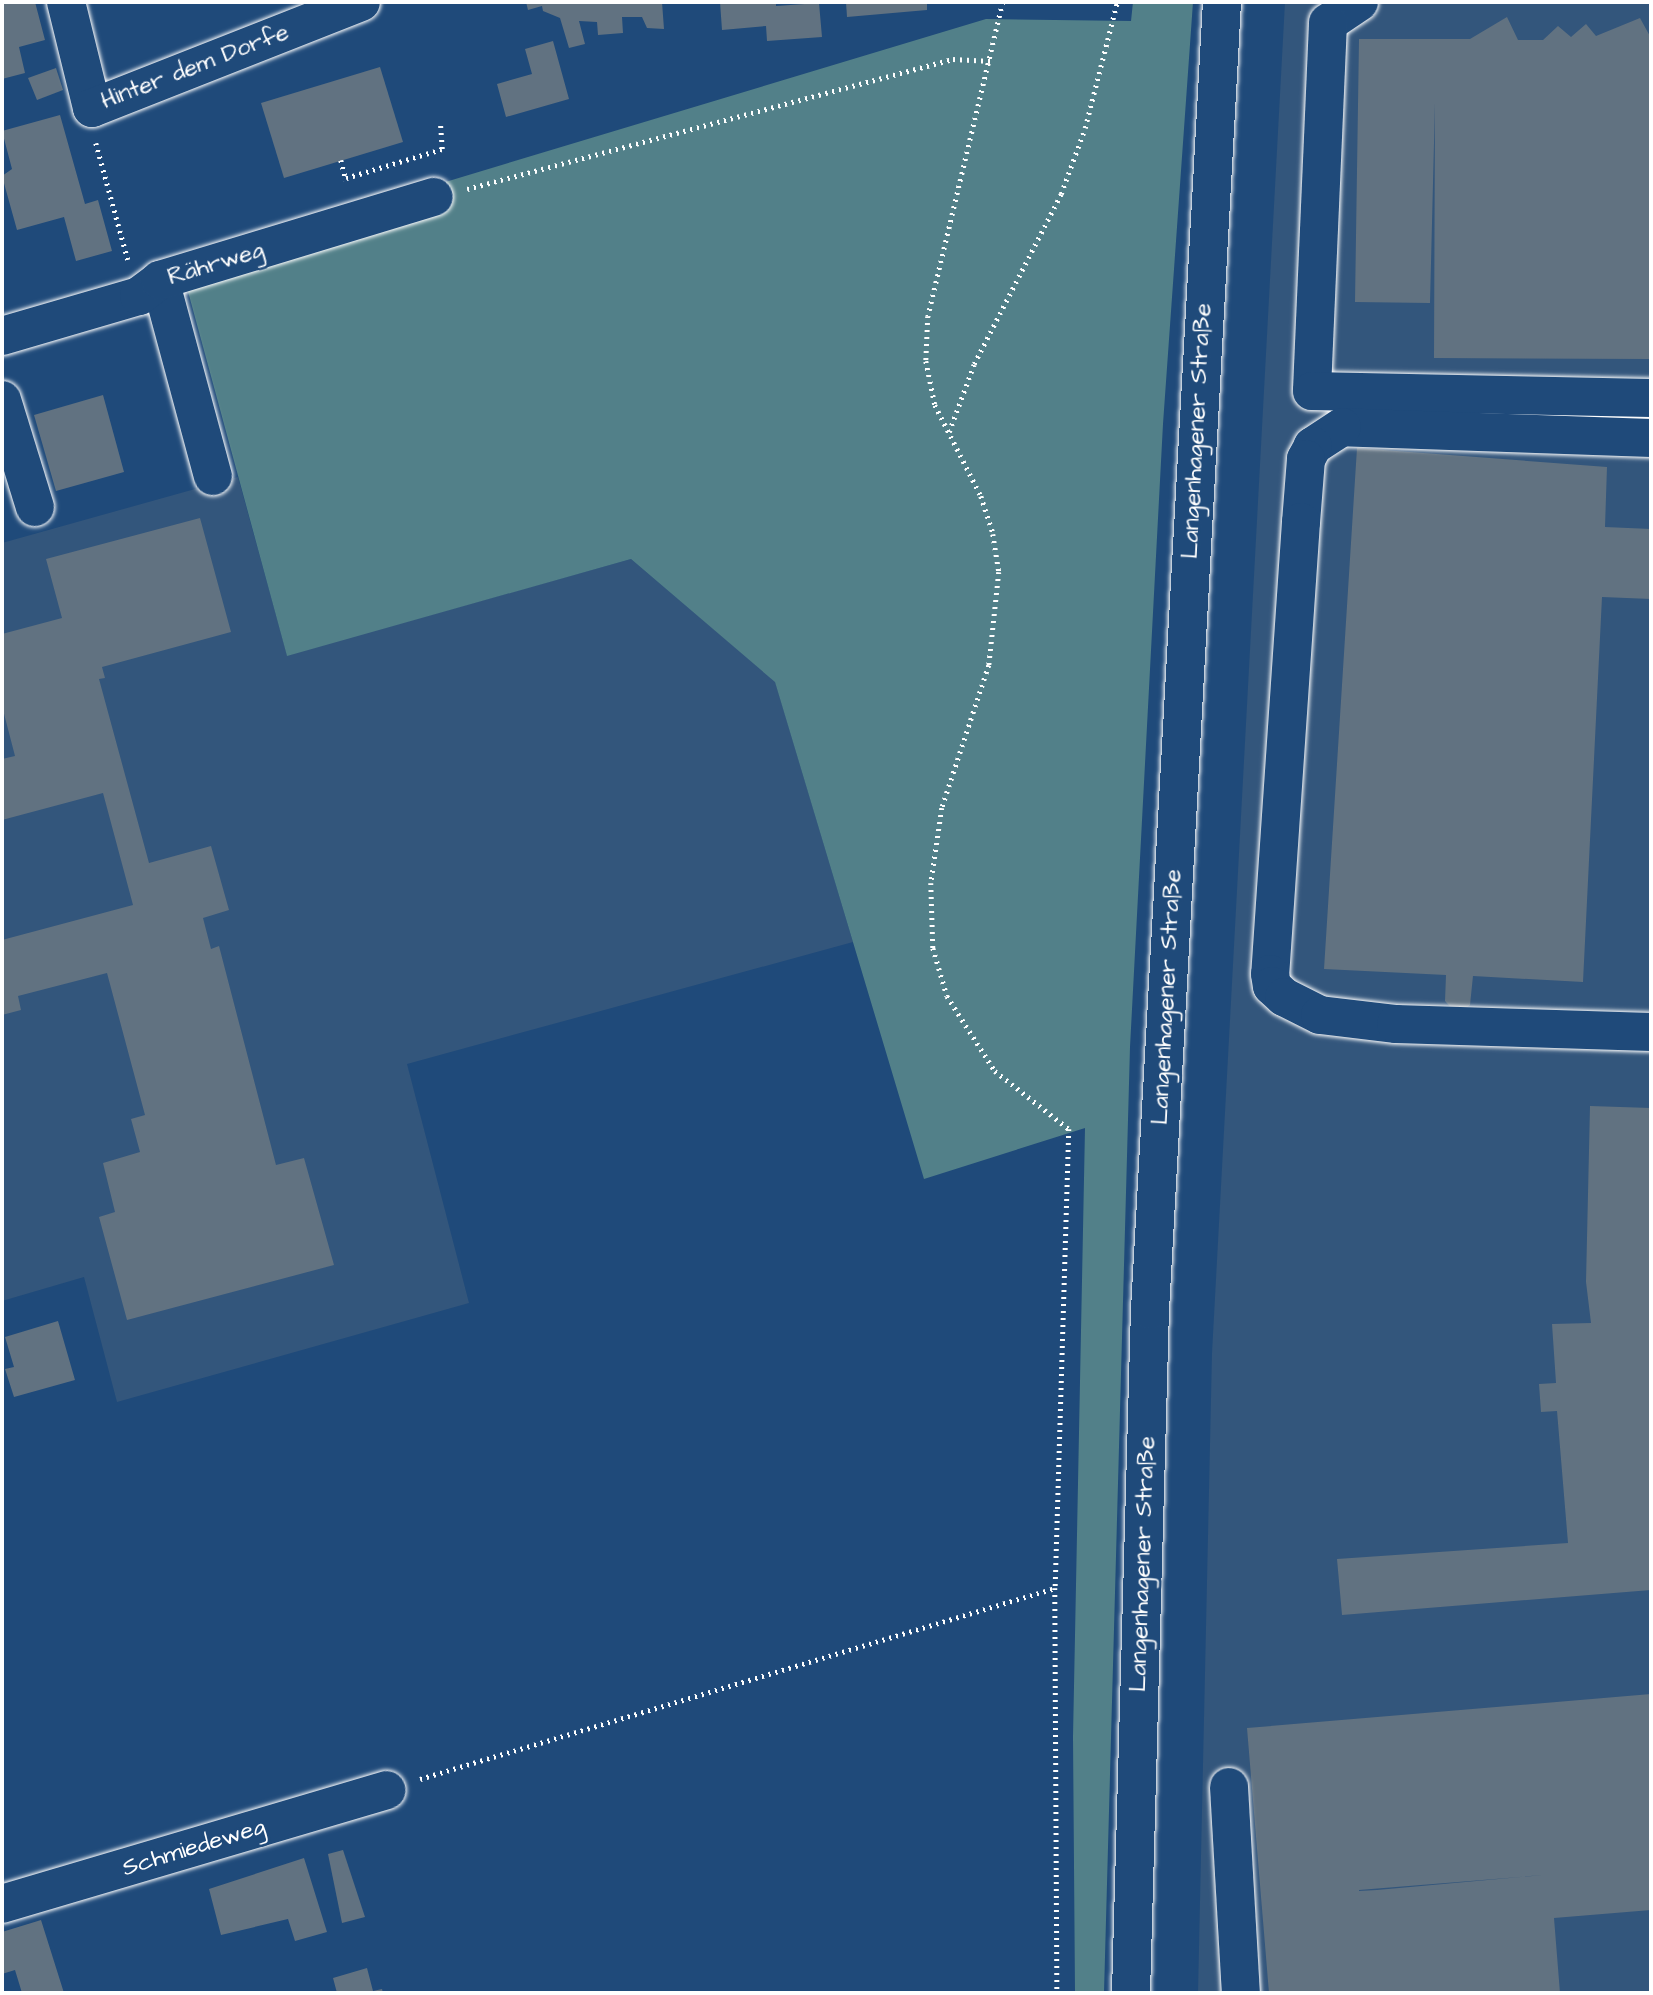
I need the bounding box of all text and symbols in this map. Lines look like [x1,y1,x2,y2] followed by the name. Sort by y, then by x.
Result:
[97,18,293,116] street label: Hinter dem Dorfe
[164,236,268,292] street label: Rährweg
[1176,302,1218,560] street label: Langenhagener Straße
[1146,868,1188,1126] street label: Langenhagener Straße
[1124,1436,1162,1692] street label: Langenhagener Straße
[119,1813,269,1883] street label: Schmiedeweg

